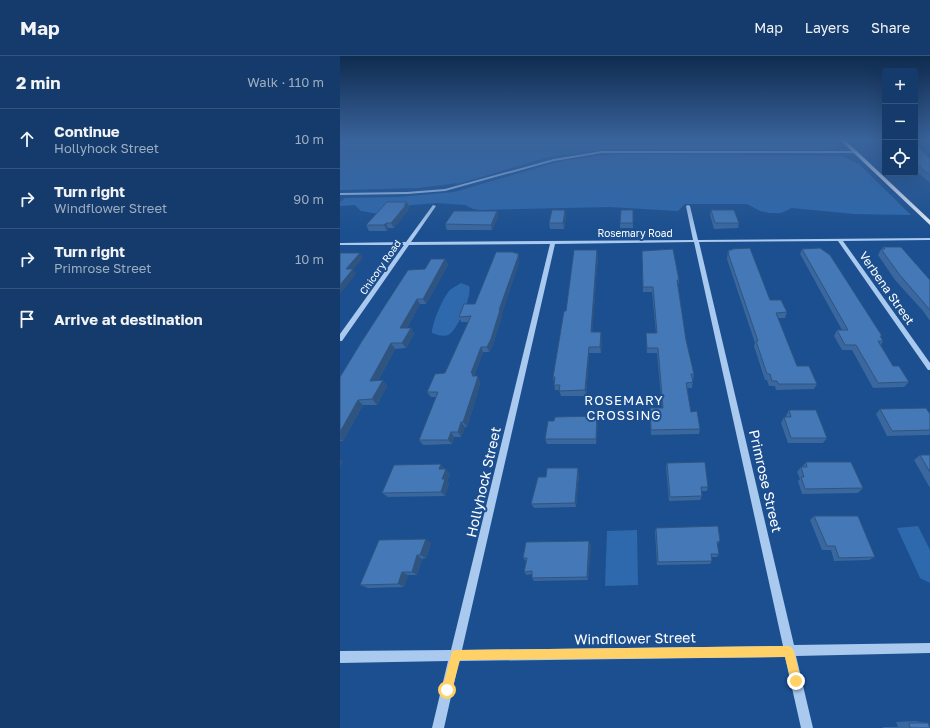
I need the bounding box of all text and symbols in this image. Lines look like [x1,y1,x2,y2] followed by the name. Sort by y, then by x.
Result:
[20,16,60,39] text: Map
[754,19,783,36] text: Map
[805,19,849,36] text: Layers
[871,19,910,36] text: Share
[882,68,918,176] map controls
[882,68,918,104] button: +
[16,72,60,93] text: 2 min
[247,74,324,90] text: Walk · 110 m
[882,104,918,140] button: −
[54,122,120,140] text: Continue
[16,128,38,150] icon: ahead
[295,131,324,147] text: 10 m
[54,140,159,156] text: Hollyhock Street
[882,140,918,176] button: locate
[54,182,125,200] text: Turn right
[16,188,38,210] icon: right
[293,191,324,207] text: 90 m
[54,200,167,216] text: Windflower Street
[597,227,673,239] street label: Rosemary Road
[357,237,403,297] street label: Chicory Road
[54,242,125,260] text: Turn right
[16,248,38,270] icon: right
[856,248,918,328] street label: Verbena Street
[295,251,324,267] text: 10 m
[54,260,151,276] text: Primrose Street
[16,308,38,330] icon: arrive
[54,310,203,328] text: Arrive at destination
[584,392,664,423] district label: ROSEMARY CROSSING
[462,425,504,539] street label: Hollyhock Street
[746,428,786,534] street label: Primrose Street
[574,628,696,648] street label: Windflower Street
[787,672,805,690] route end
[438,681,456,699] route start

